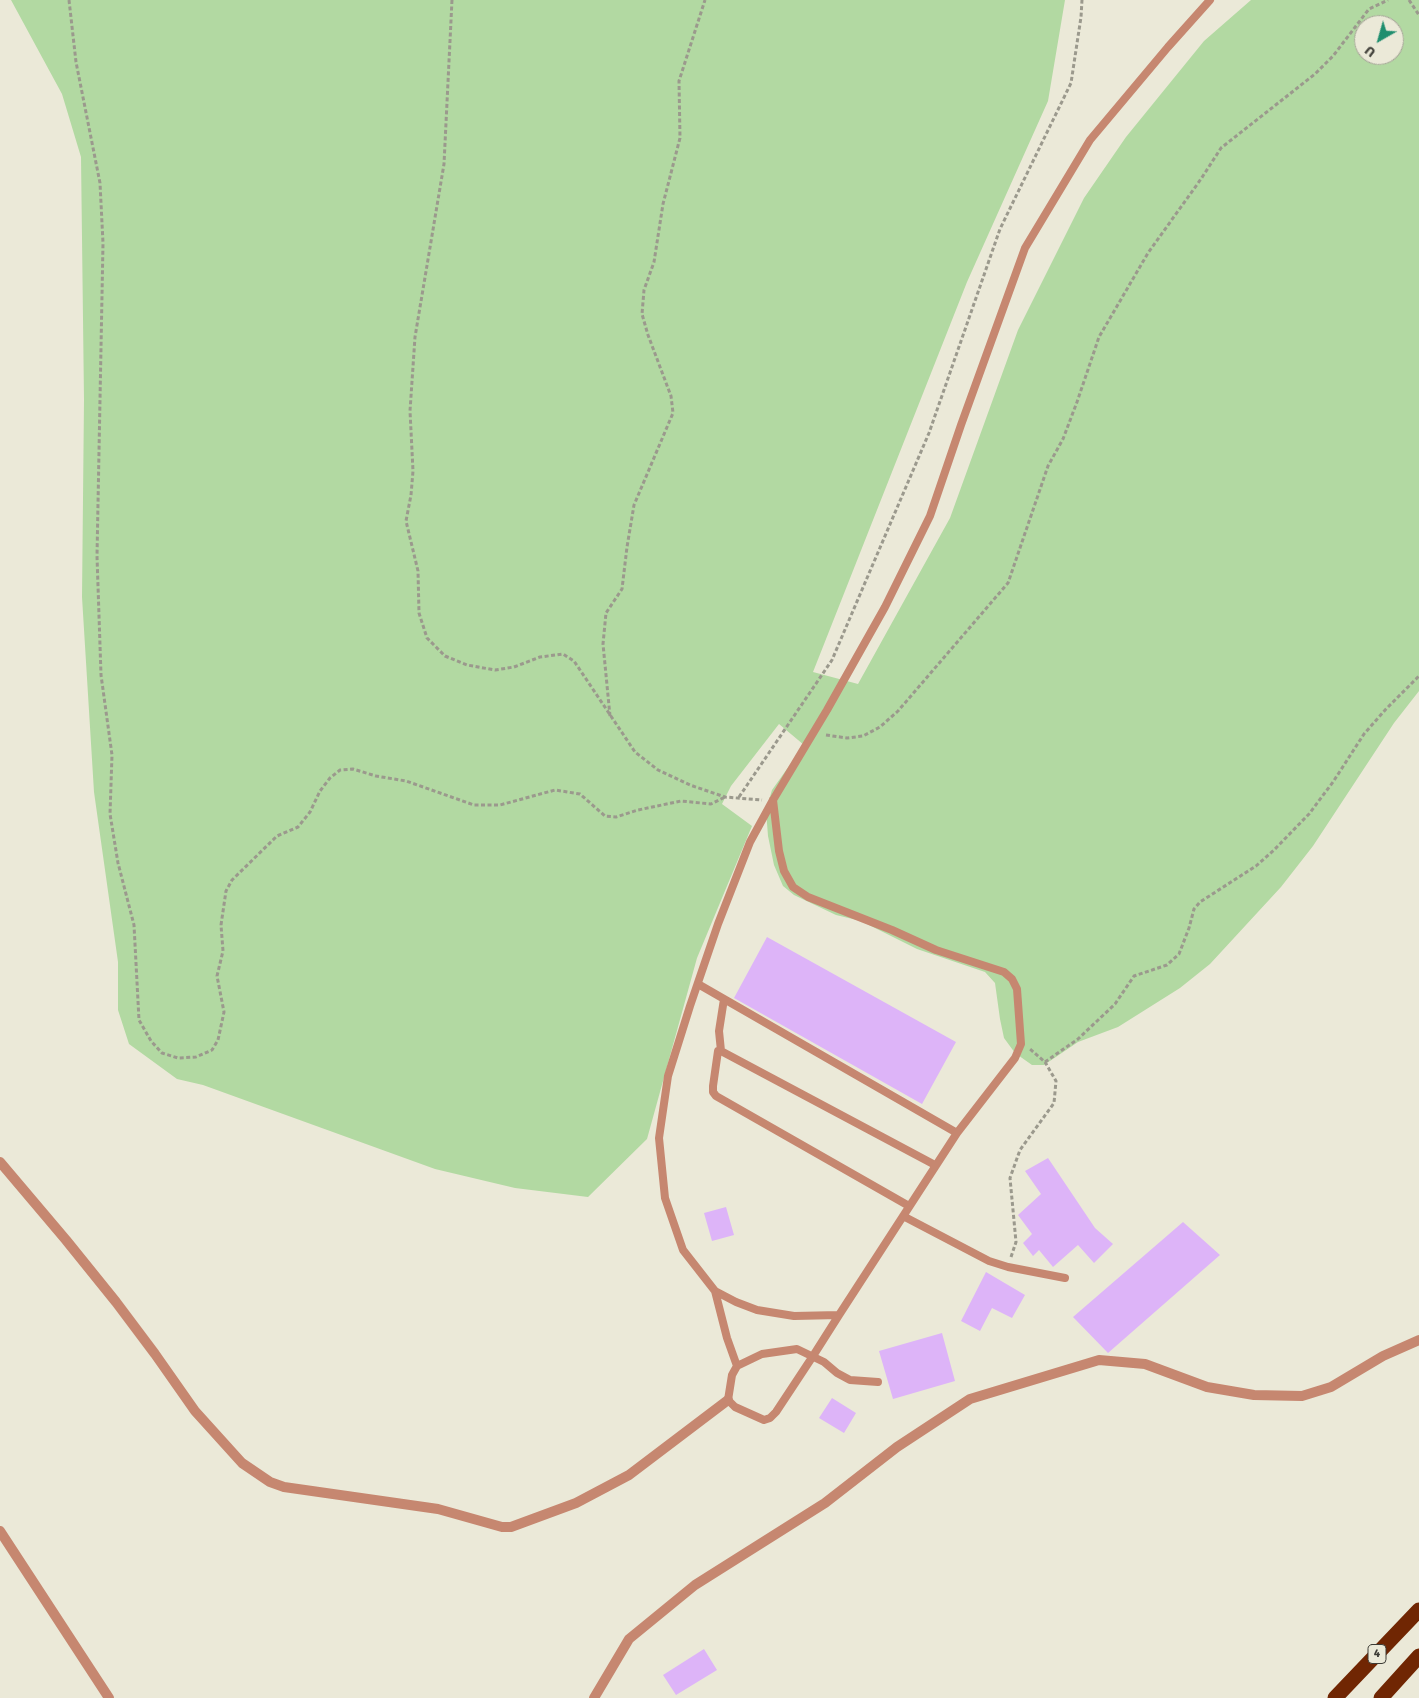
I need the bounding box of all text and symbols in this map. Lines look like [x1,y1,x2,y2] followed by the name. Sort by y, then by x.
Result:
[1354,15,1404,65] north arrow
[1361,42,1379,61] text: U
[1368,1645,1386,1664] road number: 4

